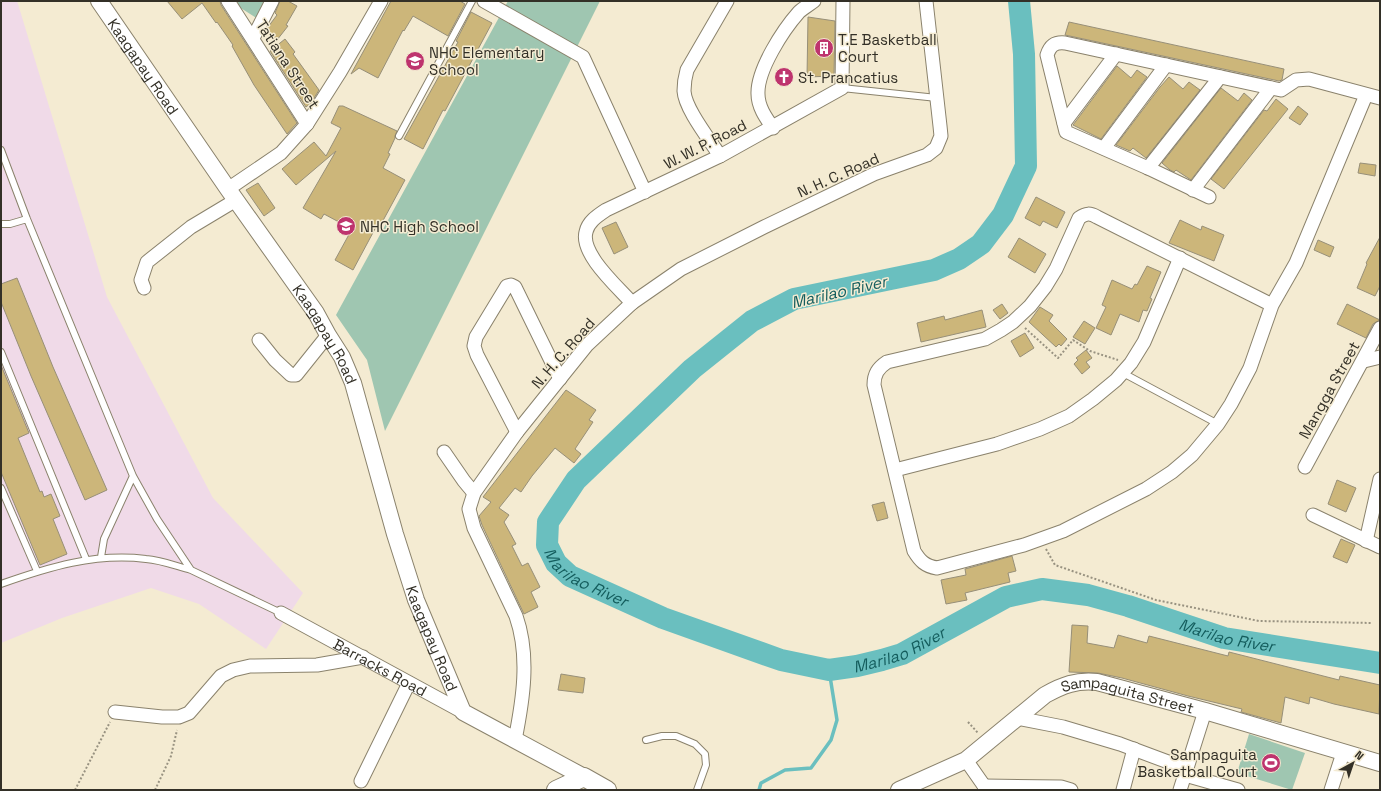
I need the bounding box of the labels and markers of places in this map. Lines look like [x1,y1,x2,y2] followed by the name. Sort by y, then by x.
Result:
[838,30,937,66] place label: T.E Basketball Court
[813,37,835,59] building icon: T.E Basketball Court
[429,43,544,79] place label: NHC Elementary School
[404,50,426,72] school or university icon: NHC Elementary School
[773,66,795,88] church icon: St. Prancatius
[798,68,898,87] place label: St. Prancatius
[335,215,357,237] school or university icon: NHC High School
[360,217,479,236] place label: NHC High School
[1137,745,1257,781] place label: Sampaguita Basketball Court
[1260,752,1282,774] sports icon: Sampaguita Basketball Court

